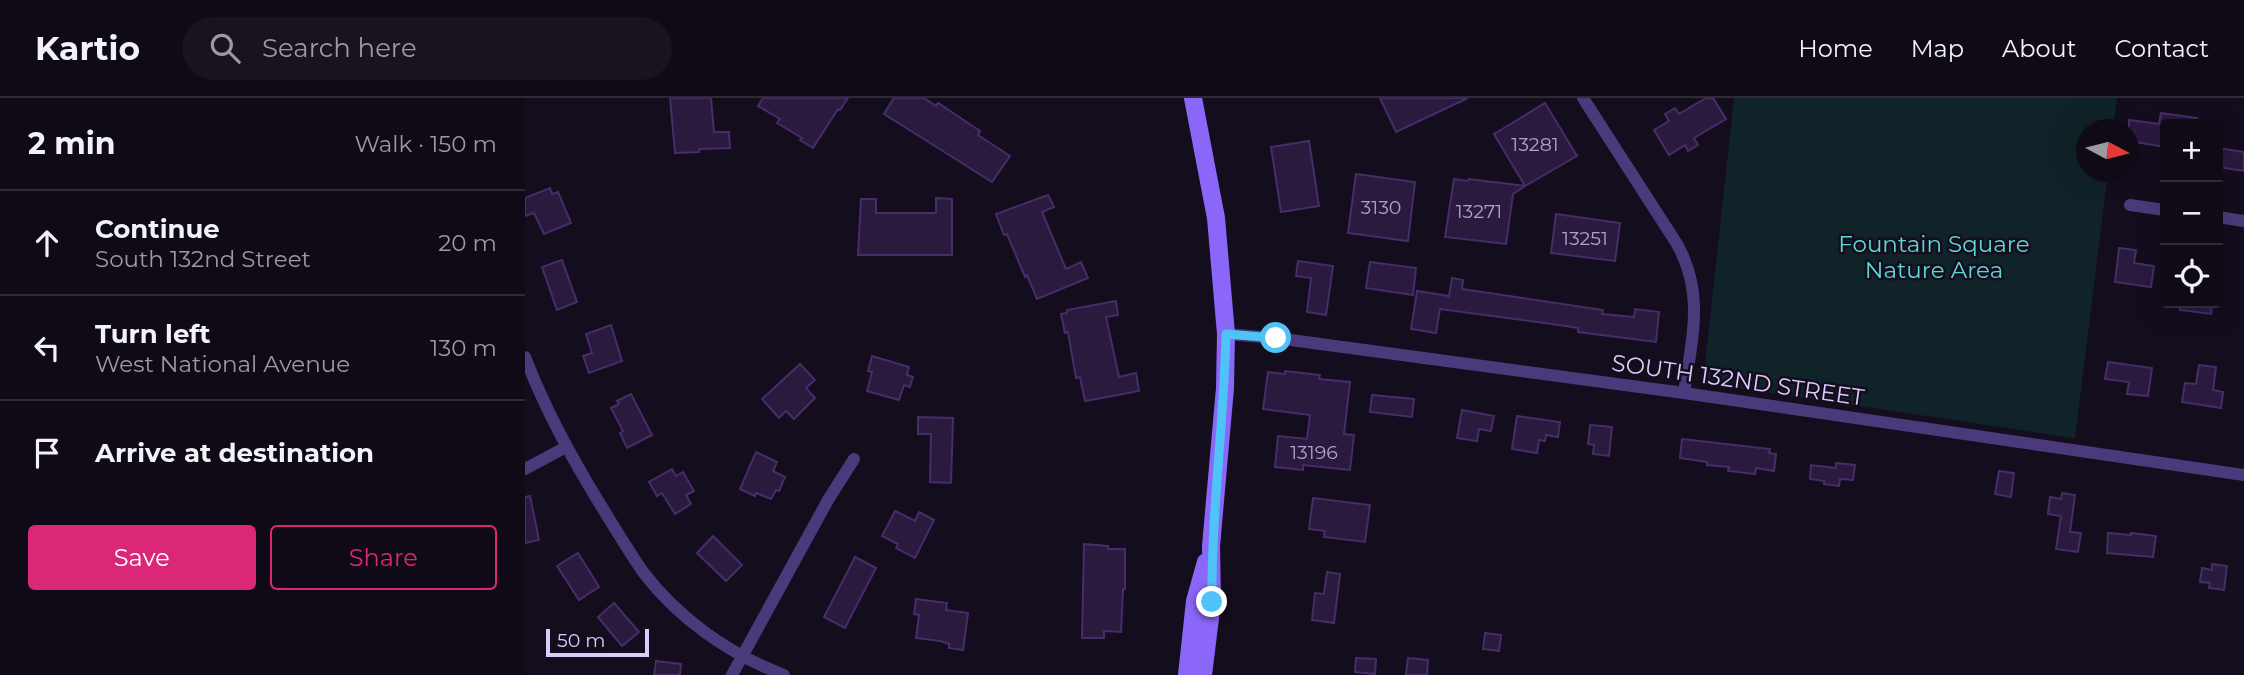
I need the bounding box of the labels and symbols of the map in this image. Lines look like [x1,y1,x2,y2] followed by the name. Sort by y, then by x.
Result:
[2076,119,2139,182] north arrow
[1511,133,1559,156] house number: 13281
[1361,196,1401,219] house number: 3130
[1456,200,1502,223] house number: 13271
[1562,227,1608,250] house number: 13251
[1838,230,2030,284] park label: Fountain Square Nature Area
[1260,322,1291,353] route start
[1610,348,1867,412] street label: SOUTH 132ND STREET
[1290,441,1338,464] house number: 13196
[1196,586,1227,617] route end
[546,626,649,658] scale bar

